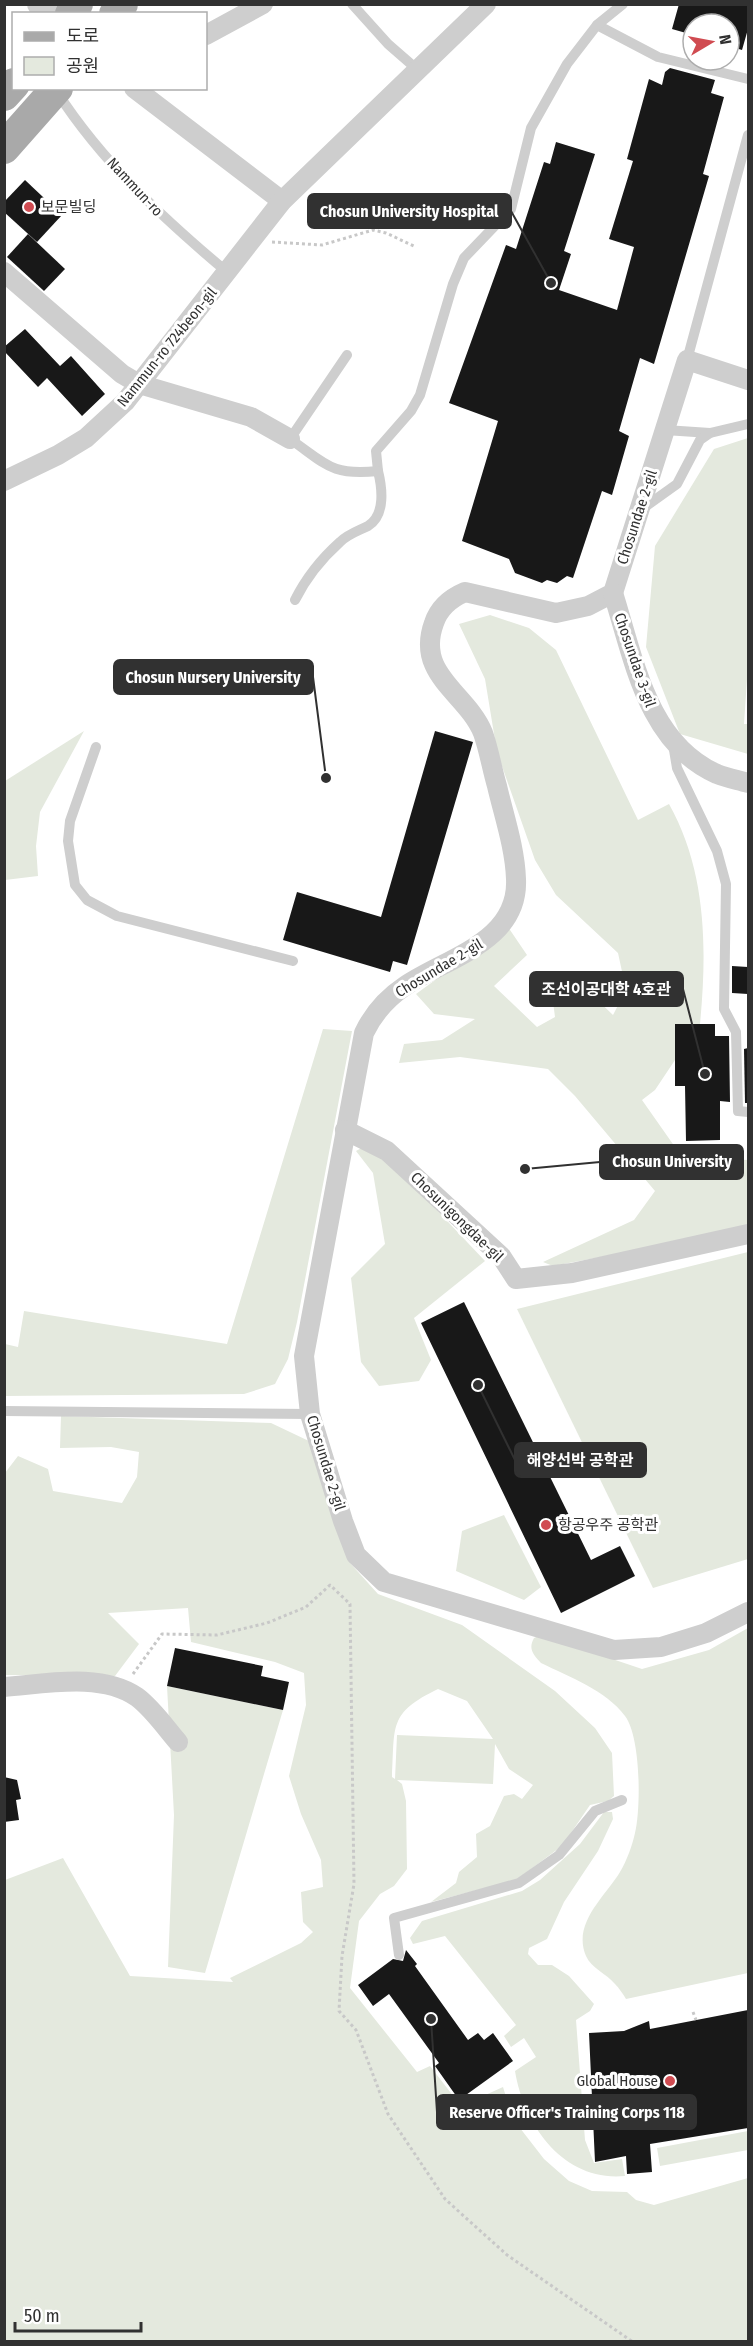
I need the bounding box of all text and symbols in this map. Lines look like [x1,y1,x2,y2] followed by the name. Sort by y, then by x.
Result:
[12,12,207,90] legend
[681,12,741,72] north arrow
[66,25,99,47] text: 도로
[715,33,735,46] text: N
[66,55,99,77] text: 공원
[103,154,167,220] street label: Nammun-ro
[308,194,511,228] callout: Chosun University Hospital
[41,198,96,216] place label: 보문빌딩
[22,200,36,214] marker: 보문빌딩
[320,202,499,221] text: Chosun University Hospital
[113,284,221,410] street label: Nammun-ro 724beon-gil
[613,467,661,567] street label: Chosundae 2-gil
[610,610,660,710] street label: Chosundae 3-gil
[114,660,313,694] callout: Chosun Nursery University
[125,668,301,687] text: Chosun Nursery University
[392,935,486,1001] street label: Chosundae 2-gil
[530,972,683,1006] callout: 조선이공대학 4호관
[541,980,671,999] text: 조선이공대학 4호관
[600,1145,743,1179] callout: Chosun University
[612,1152,732,1171] text: Chosun University
[407,1168,507,1266] street label: Chosunigongdae-gil
[303,1413,349,1513] street label: Chosundae 2-gil
[515,1443,646,1477] callout: 해양선박 공학관
[527,1451,633,1470] text: 해양선박 공학관
[558,1516,658,1534] place label: 항공우주 공학관
[539,1518,553,1532] marker: 항공우주 공학관
[576,2072,658,2090] place label: Global House
[663,2074,677,2088] marker: Global House
[437,2095,696,2129] callout: Reserve Officer's Training Corps 118
[449,2103,685,2122] text: Reserve Officer's Training Corps 118
[15,2295,141,2333] scale bar
[24,2305,60,2327] text: 50 m

